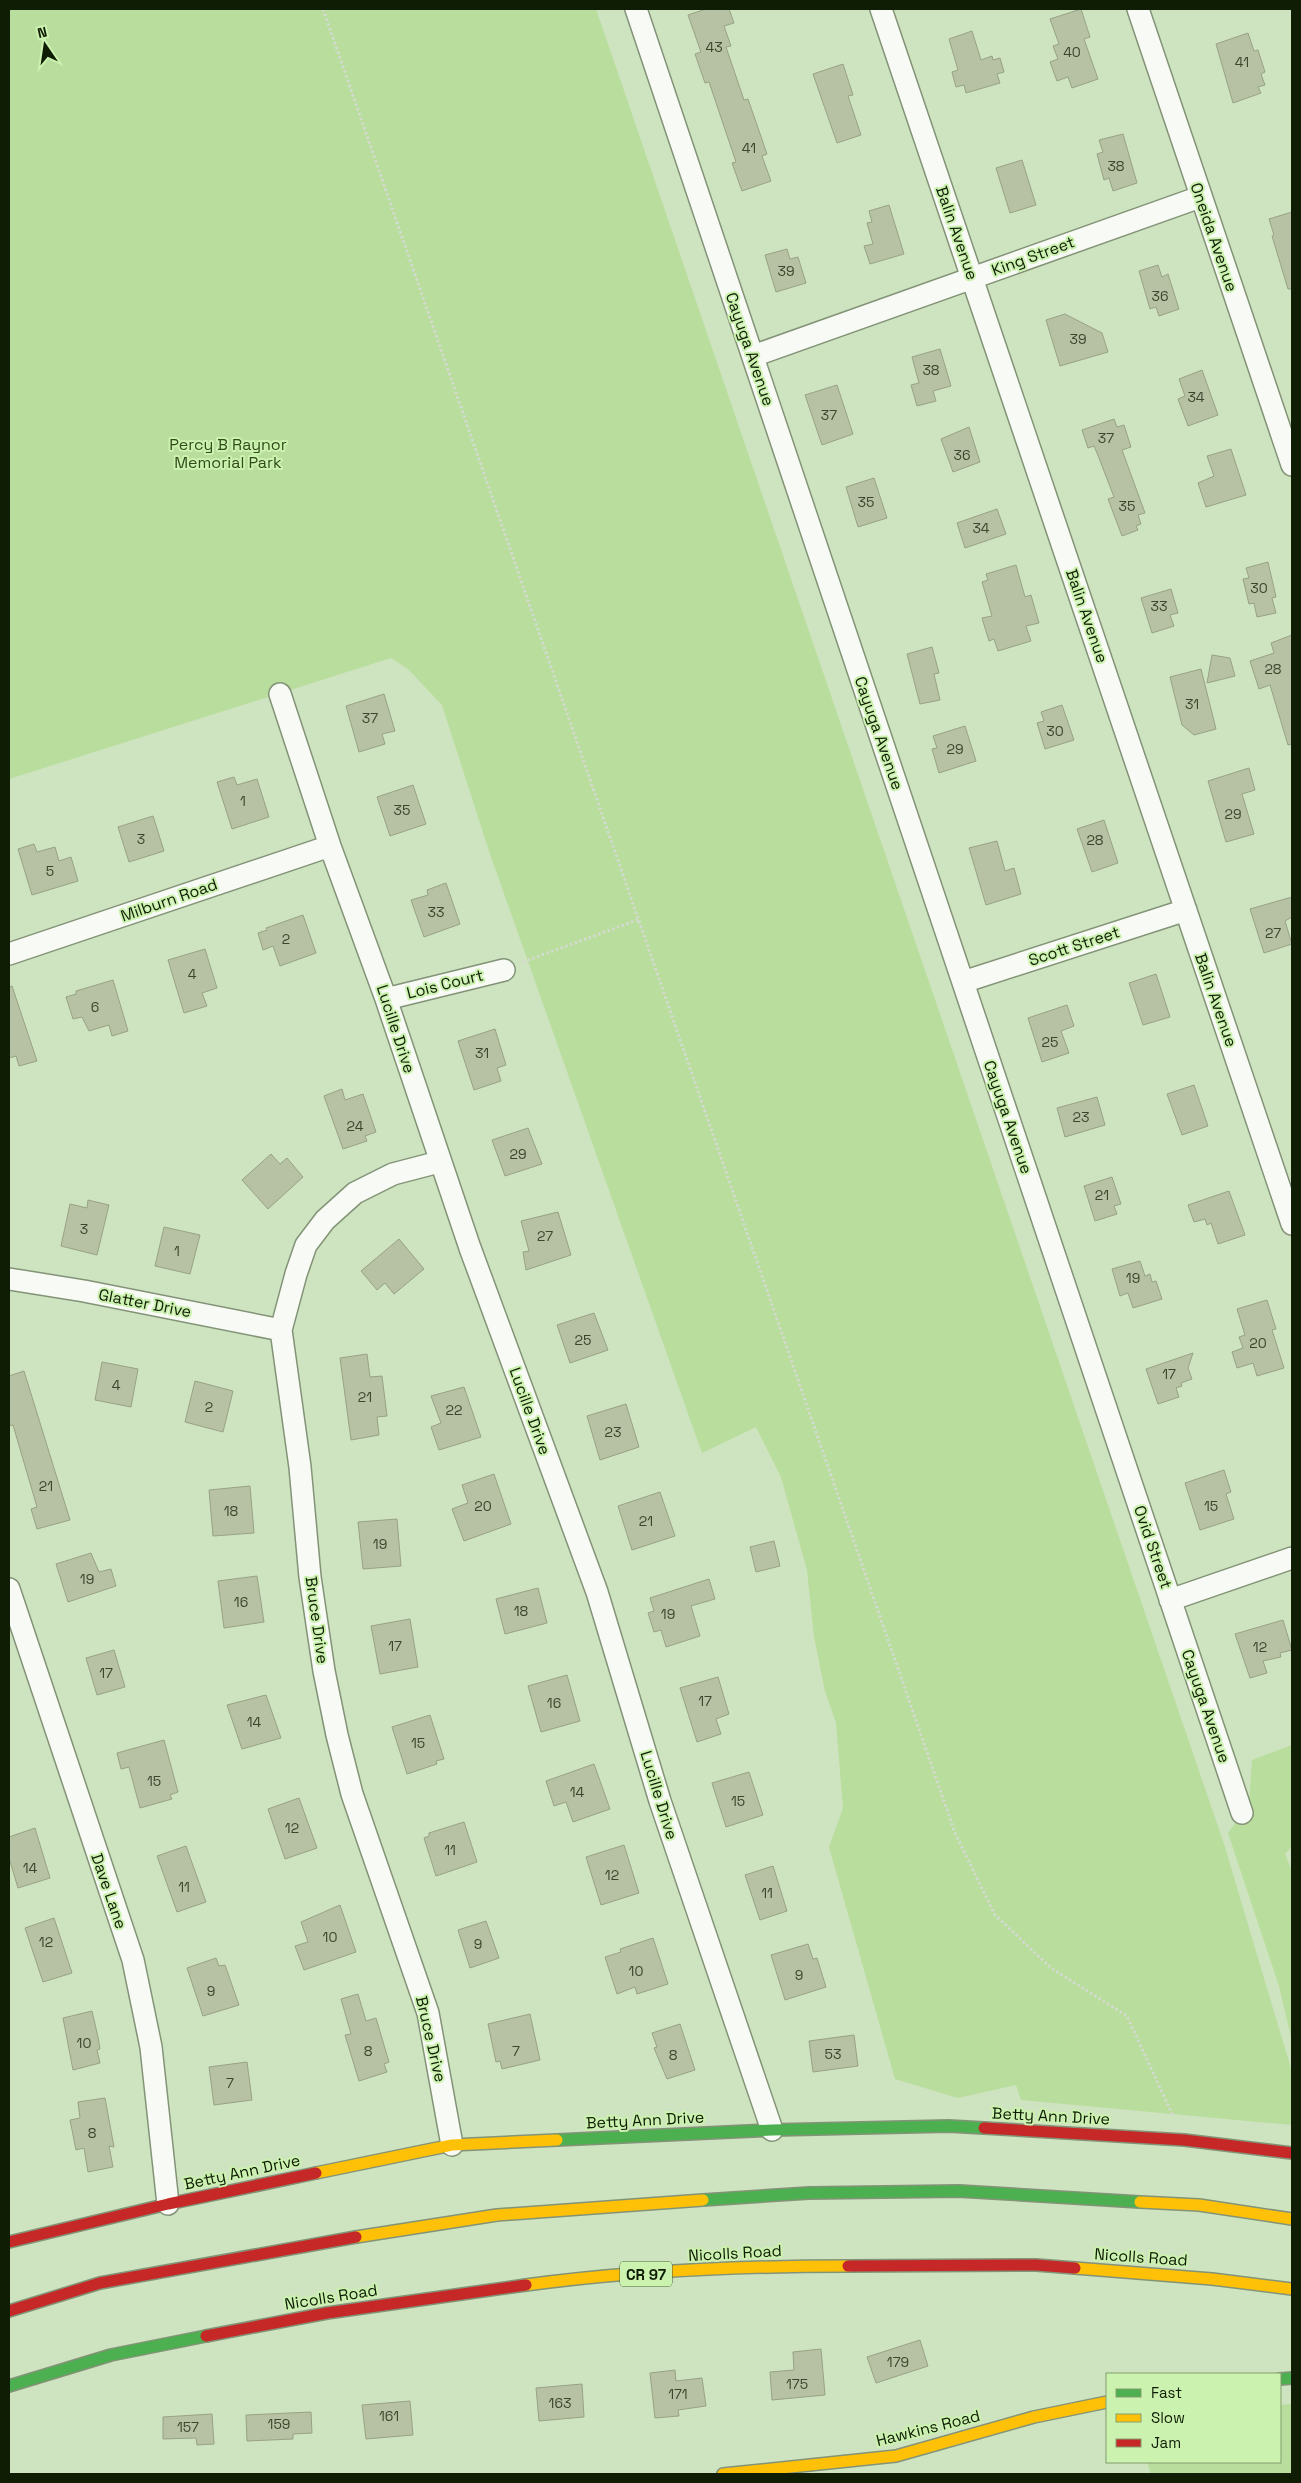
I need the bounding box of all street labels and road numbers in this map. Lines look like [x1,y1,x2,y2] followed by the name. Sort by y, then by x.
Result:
[1186,180,1242,294] street label: Oneida Avenue
[931,183,983,283] street label: Balin Avenue
[989,231,1077,281] street label: King Street
[721,289,779,409] street label: Cayuga Avenue
[1061,566,1113,666] street label: Balin Avenue
[850,673,908,793] street label: Cayuga Avenue
[118,874,220,926] street label: Milburn Road
[1026,921,1122,971] street label: Scott Street
[1190,950,1242,1050] street label: Balin Avenue
[404,964,486,1004] street label: Lois Court
[372,982,420,1076] street label: Lucille Drive
[979,1057,1037,1177] street label: Cayuga Avenue
[97,1284,193,1322] street label: Glatter Drive
[504,1364,556,1458] street label: Lucille Drive
[1129,1503,1177,1591] street label: Ovid Street
[300,1575,334,1665] street label: Bruce Drive
[1177,1646,1235,1766] street label: Cayuga Avenue
[636,1748,682,1842] street label: Lucille Drive
[86,1850,132,1932] street label: Dave Lane
[411,1994,451,2084] street label: Bruce Drive
[991,2102,1111,2130] street label: Betty Ann Drive
[585,2106,705,2134] street label: Betty Ann Drive
[182,2149,302,2195] street label: Betty Ann Drive
[688,2240,782,2266] street label: Nicolls Road
[1094,2243,1188,2271] street label: Nicolls Road
[620,2262,672,2286] road number: CR 97
[283,2279,379,2315] street label: Nicolls Road
[874,2405,982,2451] street label: Hawkins Road

